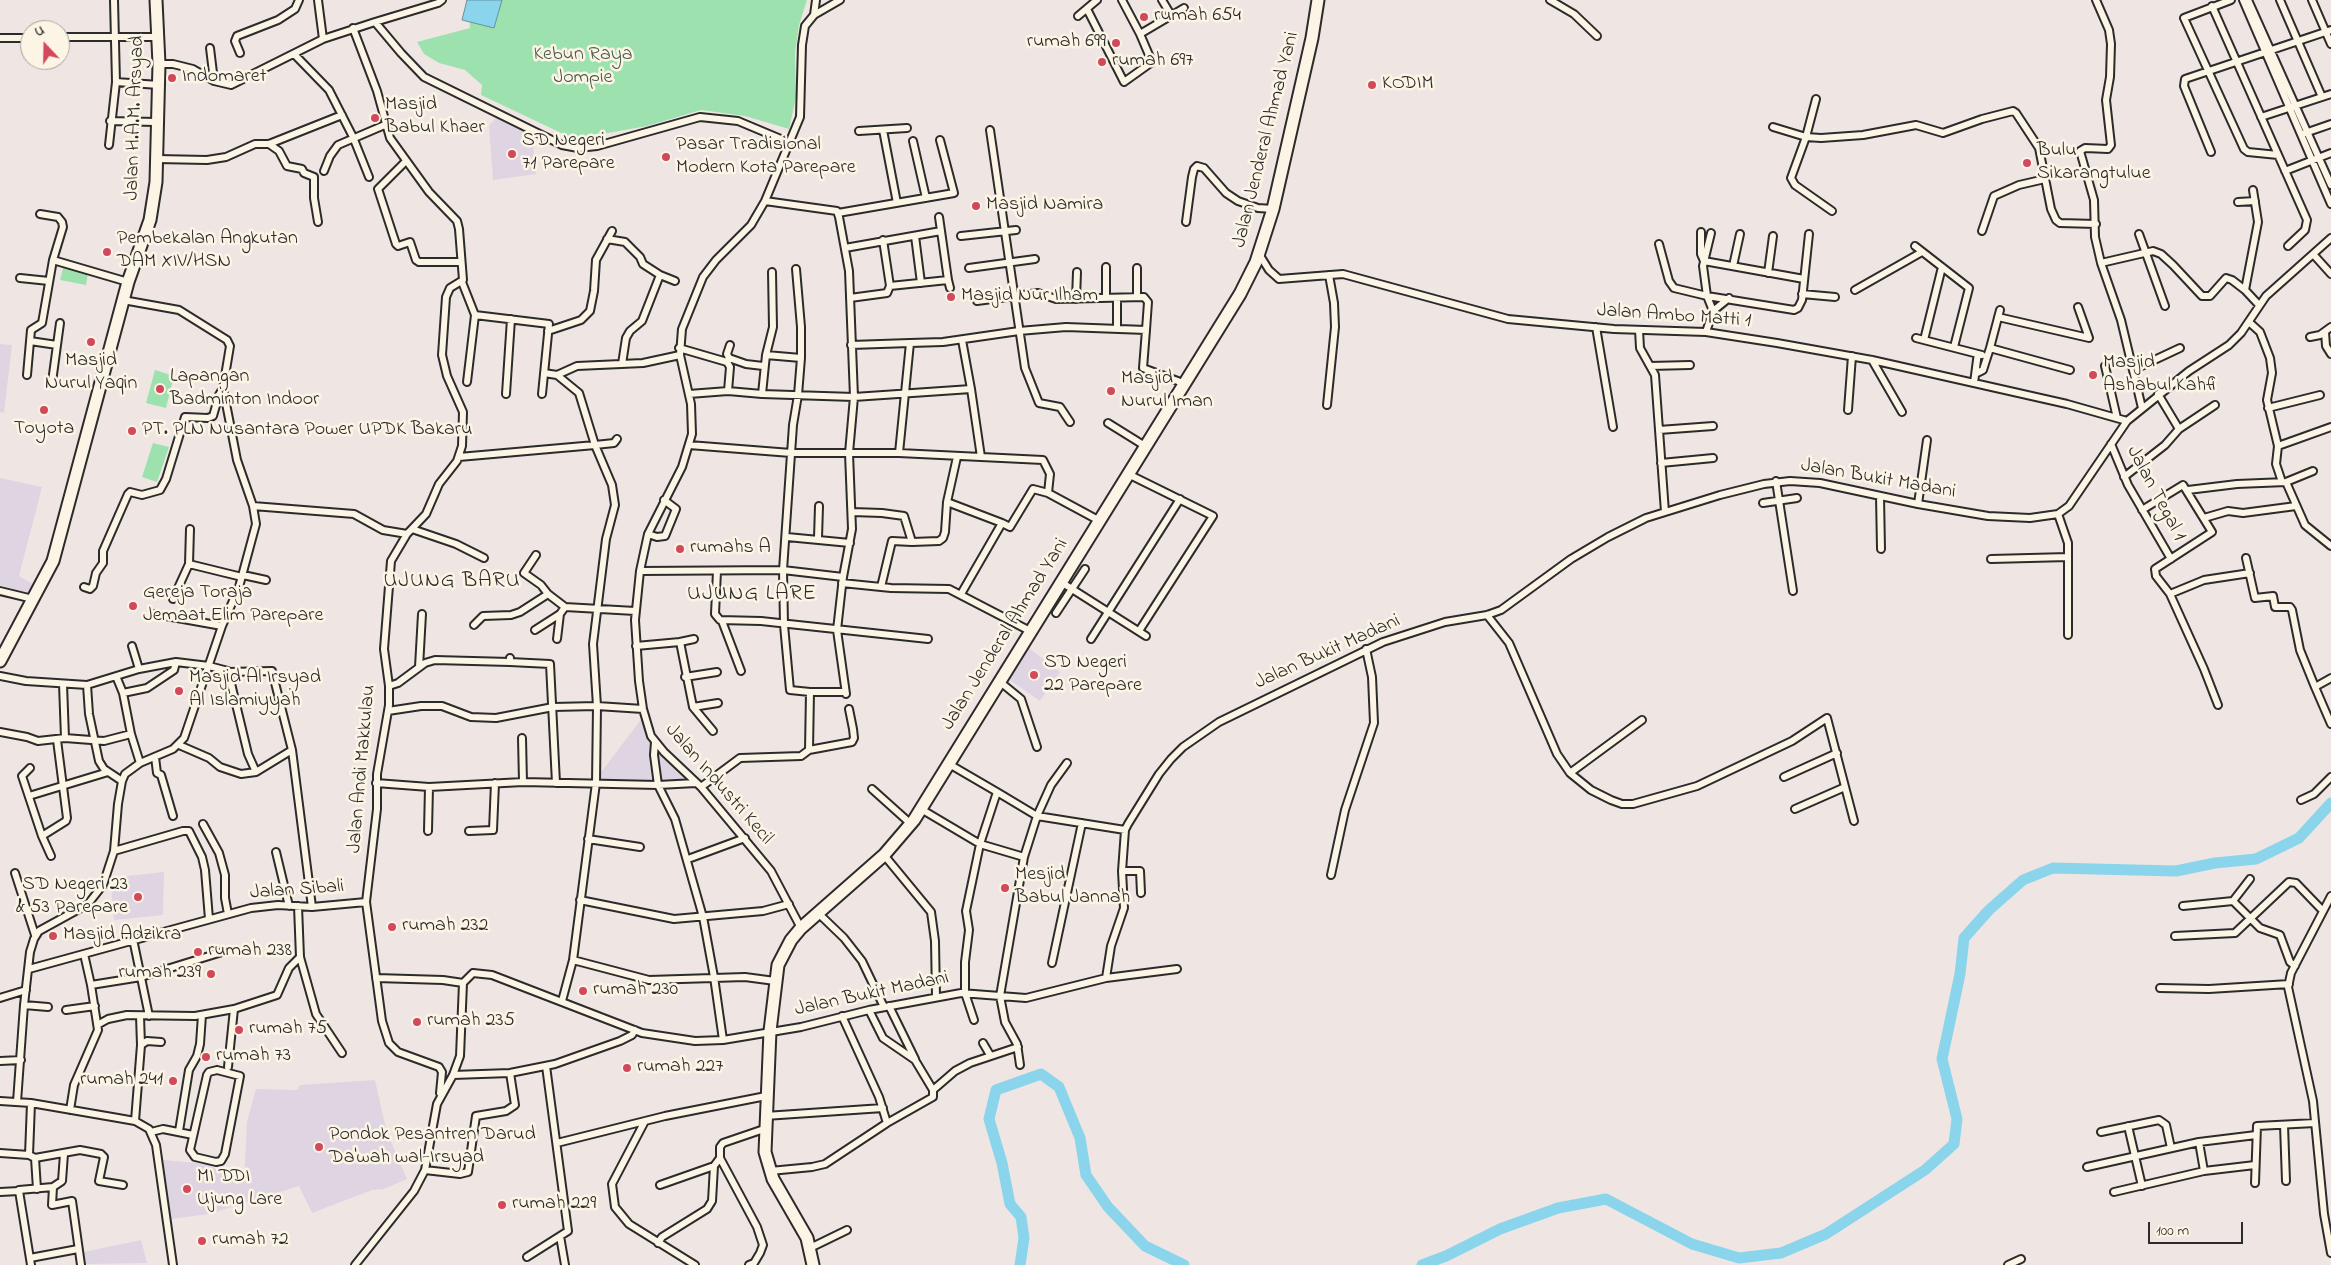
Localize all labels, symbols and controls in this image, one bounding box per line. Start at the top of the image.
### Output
place label: rumah 654 [1154,5,1241,29]
marker: rumah 654 [1138,11,1150,23]
north arrow [20,20,70,70]
text: U [32,20,48,43]
street label: Jalan Jenderal Ahmad Yani [1229,30,1305,250]
place label: rumah 699 [1027,31,1106,55]
street label: Jalan H.A.M. Arsyad [121,35,151,201]
marker: rumah 699 [1110,37,1122,49]
park label: Kebun Raya Jompie [533,44,633,91]
place label: rumah 697 [1112,50,1193,74]
marker: rumah 697 [1096,56,1108,68]
place label: Indomaret [182,66,266,90]
marker: Indomaret [166,72,178,84]
place label: KODIM [1382,73,1434,97]
marker: KODIM [1366,79,1378,91]
place label: Masjid Babul Khaer [385,94,485,141]
marker: Masjid Babul Khaer [369,112,381,124]
place label: SD Negeri 71 Parepare [522,130,615,177]
place label: Pasar Tradisional Modern Kota Parepare [676,134,856,181]
place label: Bulu Sikarangtulue [2037,140,2151,187]
marker: SD Negeri 71 Parepare [506,148,518,160]
marker: Pasar Tradisional Modern Kota Parepare [660,151,672,163]
marker: Bulu Sikarangtulue [2021,157,2033,169]
place label: Masjid Namira [986,194,1103,218]
marker: Masjid Namira [970,200,982,212]
place label: Pembekalan Angkutan DAM XIV/HSN [117,228,298,275]
marker: Pembekalan Angkutan DAM XIV/HSN [101,246,113,258]
place label: Masjid Nur Ilham [961,285,1098,309]
marker: Masjid Nur Ilham [945,291,957,303]
street label: Jalan Ambo Matti 1 [1596,300,1752,334]
marker: Masjid Nurul Yaqin [85,336,97,348]
place label: Masjid Nurul Yaqin [45,350,137,397]
place label: Masjid Ashabul Kahfi [2103,352,2219,399]
place label: Lapangan Badminton Indoor [170,366,319,413]
place label: Masjid Nurul Iman [1121,368,1213,415]
marker: Masjid Ashabul Kahfi [2087,369,2099,381]
marker: Lapangan Badminton Indoor [154,383,166,395]
marker: Masjid Nurul Iman [1105,385,1117,397]
marker: Toyota [38,404,50,416]
place label: Toyota [14,418,74,442]
place label: PT. PLN Nusantara Power UPDK Bakaru [142,419,472,443]
marker: PT. PLN Nusantara Power UPDK Bakaru [126,425,138,437]
street label: Jalan Tegal 1 [2120,442,2190,546]
street label: Jalan Bukit Madani [1799,455,1957,505]
street label: Jalan Jenderal Ahmad Yani [937,535,1075,735]
place label: rumahs A [690,537,771,561]
marker: rumahs A [674,543,686,555]
district label: UJUNG BARU [382,569,522,595]
place label: Gereja Toraja Jemaat Elim Parepare [143,582,323,629]
district label: UJUNG LARE [686,582,818,608]
marker: Gereja Toraja Jemaat Elim Parepare [127,600,139,612]
street label: Jalan Bukit Madani [1251,610,1405,696]
place label: SD Negeri 22 Parepare [1044,652,1142,699]
place label: Masjid Al Irsyad Al Islamiyyah [189,667,321,714]
marker: SD Negeri 22 Parepare [1028,669,1040,681]
street label: Jalan Andi Makkulau [344,684,382,854]
marker: Masjid Al Irsyad Al Islamiyyah [173,685,185,697]
street label: Jalan Industri Kecil [659,719,777,851]
place label: Mesjid Babul Jannah [1015,864,1130,911]
place label: SD Negeri 23 & 53 Parepare [16,874,128,921]
street label: Jalan Sibali [249,876,345,906]
marker: Mesjid Babul Jannah [999,882,1011,894]
marker: SD Negeri 23 & 53 Parepare [132,891,144,903]
place label: rumah 232 [402,915,489,939]
marker: rumah 232 [386,921,398,933]
place label: Masjid Adzikra [63,924,181,948]
marker: Masjid Adzikra [47,930,59,942]
place label: rumah 238 [208,940,292,964]
marker: rumah 238 [192,946,204,958]
place label: rumah 239 [118,962,201,986]
street label: Jalan Bukit Madani [793,967,951,1023]
marker: rumah 239 [205,968,217,980]
place label: rumah 230 [593,979,678,1003]
marker: rumah 230 [577,985,589,997]
place label: rumah 235 [427,1010,515,1034]
marker: rumah 235 [411,1016,423,1028]
place label: rumah 75 [249,1018,327,1042]
marker: rumah 75 [233,1024,245,1036]
place label: rumah 73 [216,1045,291,1069]
marker: rumah 73 [200,1051,212,1063]
place label: rumah 227 [637,1056,724,1080]
marker: rumah 227 [621,1062,633,1074]
place label: rumah 241 [80,1069,163,1093]
marker: rumah 241 [167,1075,179,1087]
place label: Pondok Pesantren Darud Da'wah wal-Irsyad [329,1124,536,1171]
marker: Pondok Pesantren Darud Da'wah wal-Irsyad [313,1141,325,1153]
place label: MI DDI Ujung Lare [197,1166,282,1213]
marker: MI DDI Ujung Lare [181,1183,193,1195]
place label: rumah 229 [512,1193,596,1217]
marker: rumah 229 [496,1199,508,1211]
scale bar [2151,1212,2246,1244]
text: 100 m [2156,1220,2189,1242]
place label: rumah 72 [212,1229,289,1253]
marker: rumah 72 [196,1235,208,1247]

